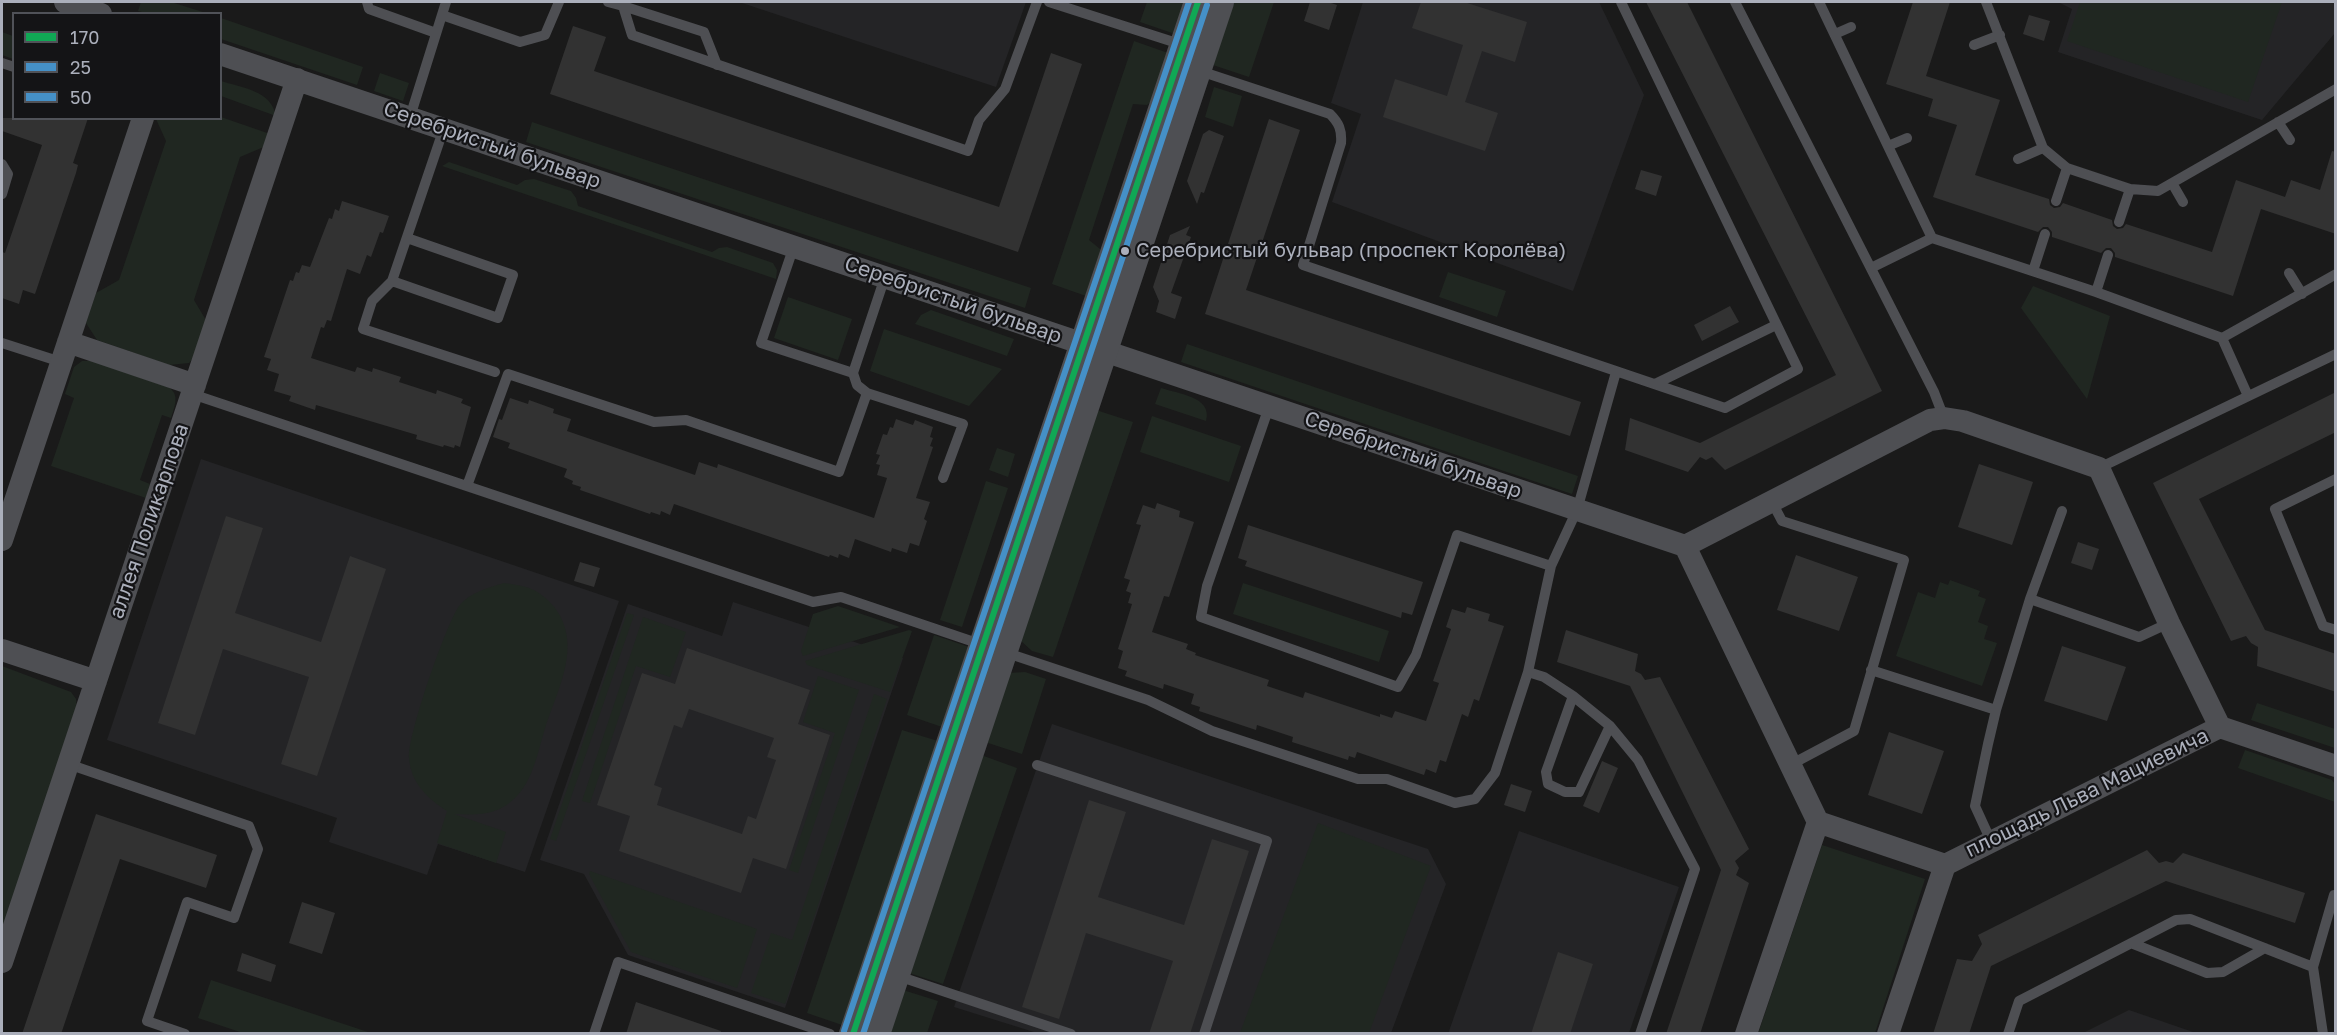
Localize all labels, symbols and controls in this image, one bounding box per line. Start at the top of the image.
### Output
legend [12,12,222,120]
text: 170 [70,26,99,48]
text: 25 [70,56,91,78]
text: 50 [70,86,92,108]
street label: Серебристый бульвар [380,96,604,194]
place label: Серебристый бульвар (проспект Королёва) [1136,239,1566,263]
marker: Серебристый бульвар (проспект Королёва) [1119,245,1131,257]
street label: Серебристый бульвар [841,251,1065,349]
street label: Серебристый бульвар [1301,406,1525,504]
street label: аллея Поликарпова [104,420,194,622]
street label: площадь Льва Мациевича [1961,723,2213,863]

